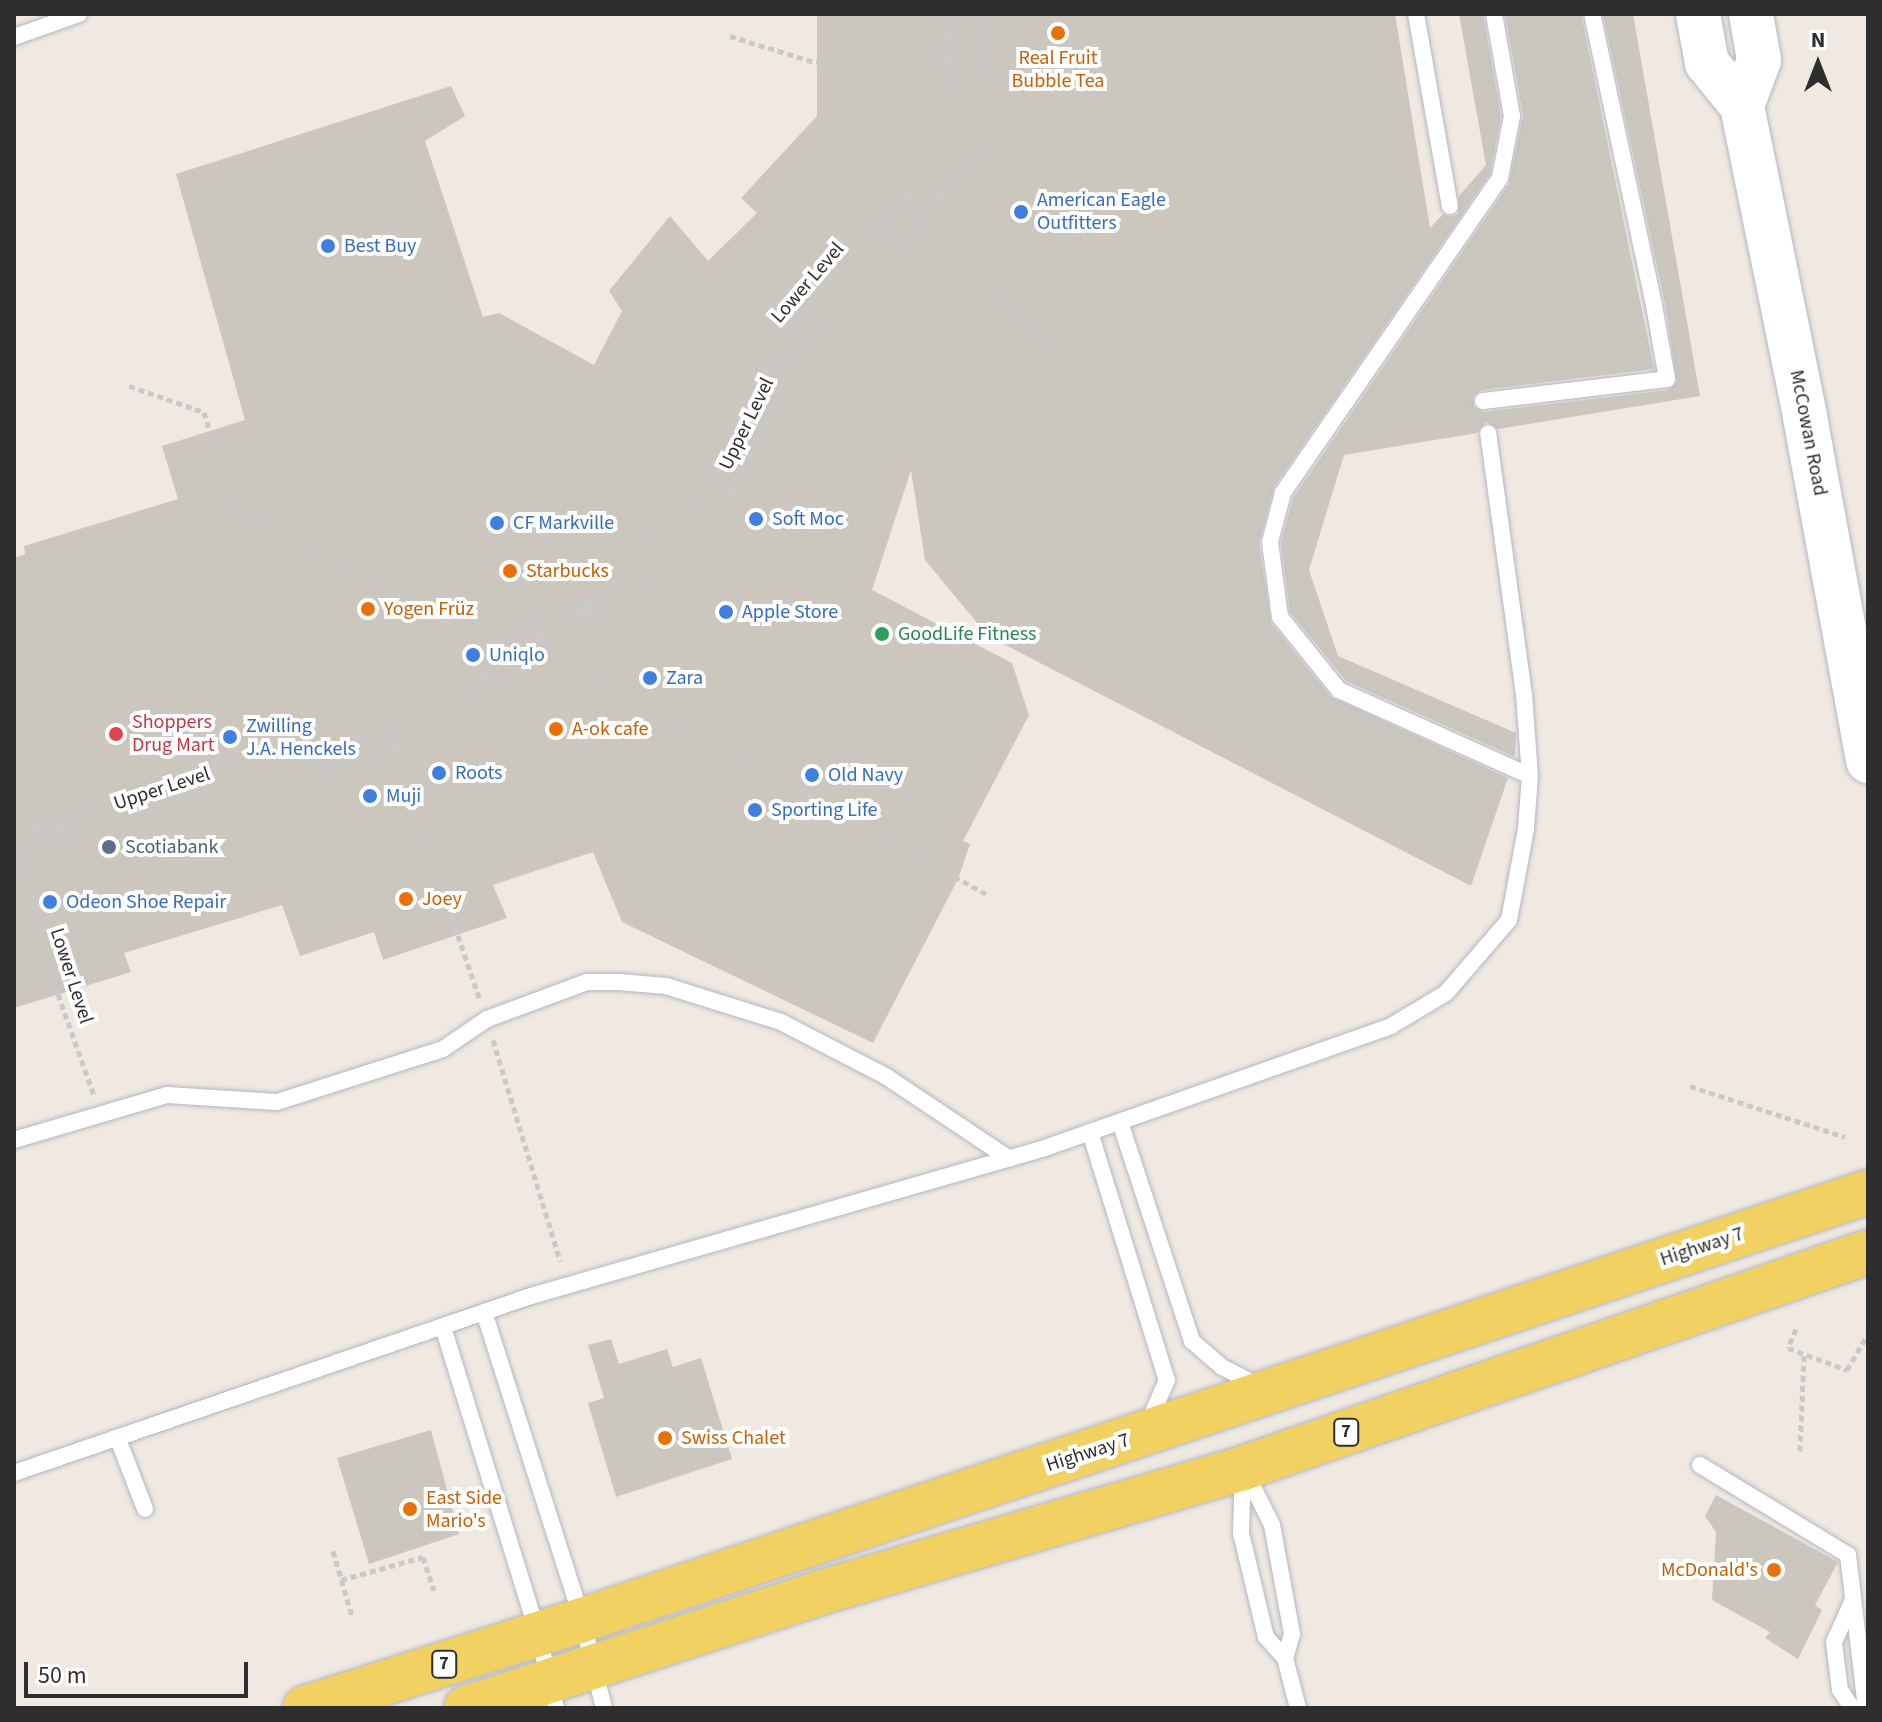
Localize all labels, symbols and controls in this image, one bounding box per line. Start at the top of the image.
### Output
marker: Real Fruit Bubble Tea [1049,24,1067,42]
north arrow [1778,24,1858,104]
text: N [1811,24,1825,56]
place label: Real Fruit Bubble Tea [1012,46,1104,93]
place label: American Eagle Outfitters [1037,188,1166,235]
marker: American Eagle Outfitters [1012,203,1030,221]
place label: Best Buy [344,234,416,258]
marker: Best Buy [319,237,337,255]
street label: Lower Level [766,238,850,328]
street label: McCowan Road [1784,368,1832,498]
street label: Upper Level [714,374,780,474]
place label: Soft Moc [772,507,844,531]
marker: Soft Moc [747,510,765,528]
place label: CF Markville [513,511,614,535]
marker: CF Markville [488,514,506,532]
place label: Starbucks [526,559,609,583]
marker: Starbucks [501,562,519,580]
place label: Yogen Früz [384,597,474,621]
marker: Yogen Früz [359,600,377,618]
place label: Apple Store [742,600,838,624]
marker: Apple Store [717,603,735,621]
place label: GoodLife Fitness [898,622,1036,646]
marker: GoodLife Fitness [873,625,891,643]
place label: Uniqlo [489,643,545,667]
marker: Uniqlo [464,646,482,664]
place label: Zara [666,666,703,690]
marker: Zara [641,669,659,687]
place label: Shoppers Drug Mart [132,710,215,757]
place label: Zwilling J.A. Henckels [246,714,356,761]
place label: A-ok cafe [572,717,648,741]
marker: A-ok cafe [547,720,565,738]
marker: Shoppers Drug Mart [107,725,125,743]
marker: Zwilling J.A. Henckels [221,728,239,746]
place label: Roots [455,761,502,785]
street label: Upper Level [111,762,213,816]
place label: Old Navy [828,763,903,787]
marker: Roots [430,764,448,782]
marker: Old Navy [803,766,821,784]
place label: Muji [386,784,421,808]
marker: Muji [361,787,379,805]
place label: Sporting Life [771,798,877,822]
marker: Sporting Life [746,801,764,819]
place label: Scotiabank [125,835,218,859]
marker: Scotiabank [100,838,118,856]
place label: Joey [422,887,462,911]
place label: Odeon Shoe Repair [66,890,226,914]
marker: Joey [397,890,415,908]
marker: Odeon Shoe Repair [41,893,59,911]
street label: Lower Level [44,925,98,1027]
street label: Highway 7 [1657,1222,1747,1272]
road number: 7 [1332,1418,1360,1446]
place label: Swiss Chalet [681,1426,786,1450]
street label: Highway 7 [1043,1428,1133,1478]
marker: Swiss Chalet [656,1429,674,1447]
place label: East Side Mario's [426,1486,502,1533]
marker: East Side Mario's [401,1500,419,1518]
place label: McDonald's [1661,1558,1758,1582]
marker: McDonald's [1765,1561,1783,1579]
scale bar [28,1646,252,1696]
road number: 7 [430,1650,458,1678]
text: 50 m [38,1658,87,1693]

